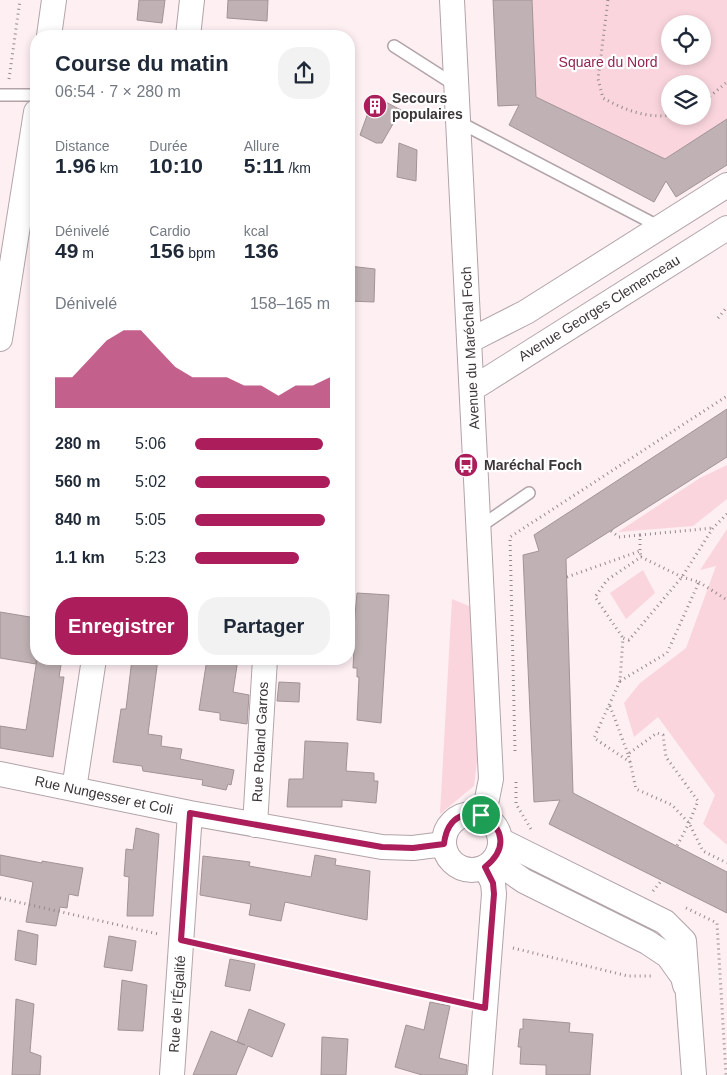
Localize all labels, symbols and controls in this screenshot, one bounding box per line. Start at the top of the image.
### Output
map controls [661,15,711,125]
button: locate [661,15,711,65]
button: share [278,47,330,99]
text: Course du matin [55,51,229,76]
park label: Square du Nord [559,54,657,70]
button: layers [661,75,711,125]
text: 06:54 · 7 × 280 m [55,83,181,100]
place label: Secours populaires [392,90,463,122]
building icon: Secours populaires [362,93,388,119]
text: Distance [55,138,109,154]
text: Durée [149,138,187,154]
text: Allure [244,138,279,154]
text: 1.96 [55,154,96,177]
text: 10:10 [149,154,203,177]
text: 5:11 [244,154,285,177]
text: km [96,160,118,176]
text: /km [285,160,311,176]
text: Dénivelé [55,223,109,239]
text: Cardio [149,223,191,239]
text: kcal [244,223,269,239]
text: 49 [55,239,78,262]
text: 156 [149,239,184,262]
text: 136 [244,239,279,262]
text: m [78,245,94,261]
text: bpm [184,245,216,261]
street label: Avenue Georges Clemenceau [515,252,683,364]
street label: Avenue du Maréchal Foch [458,266,482,430]
text: Dénivelé [55,295,117,312]
text: 158–165 m [250,295,330,312]
text: 280 m [55,435,100,452]
text: 5:06 [135,435,166,452]
bus stop icon: Maréchal Foch [453,452,479,478]
place label: Maréchal Foch [484,457,582,473]
text: 560 m [55,473,100,490]
text: 5:02 [135,473,166,490]
text: 840 m [55,511,100,528]
text: 5:05 [135,511,166,528]
text: 1.1 km [55,549,105,566]
text: 5:23 [135,549,166,566]
button: Enregistrer [55,597,188,655]
button: Partager [198,597,330,655]
street label: Rue Roland Garros [249,681,271,803]
street label: Rue Nungesser et Coli [33,773,175,817]
pin [460,794,502,836]
icon: arrive [467,801,495,829]
street label: Rue de l'Égalité [166,955,188,1053]

